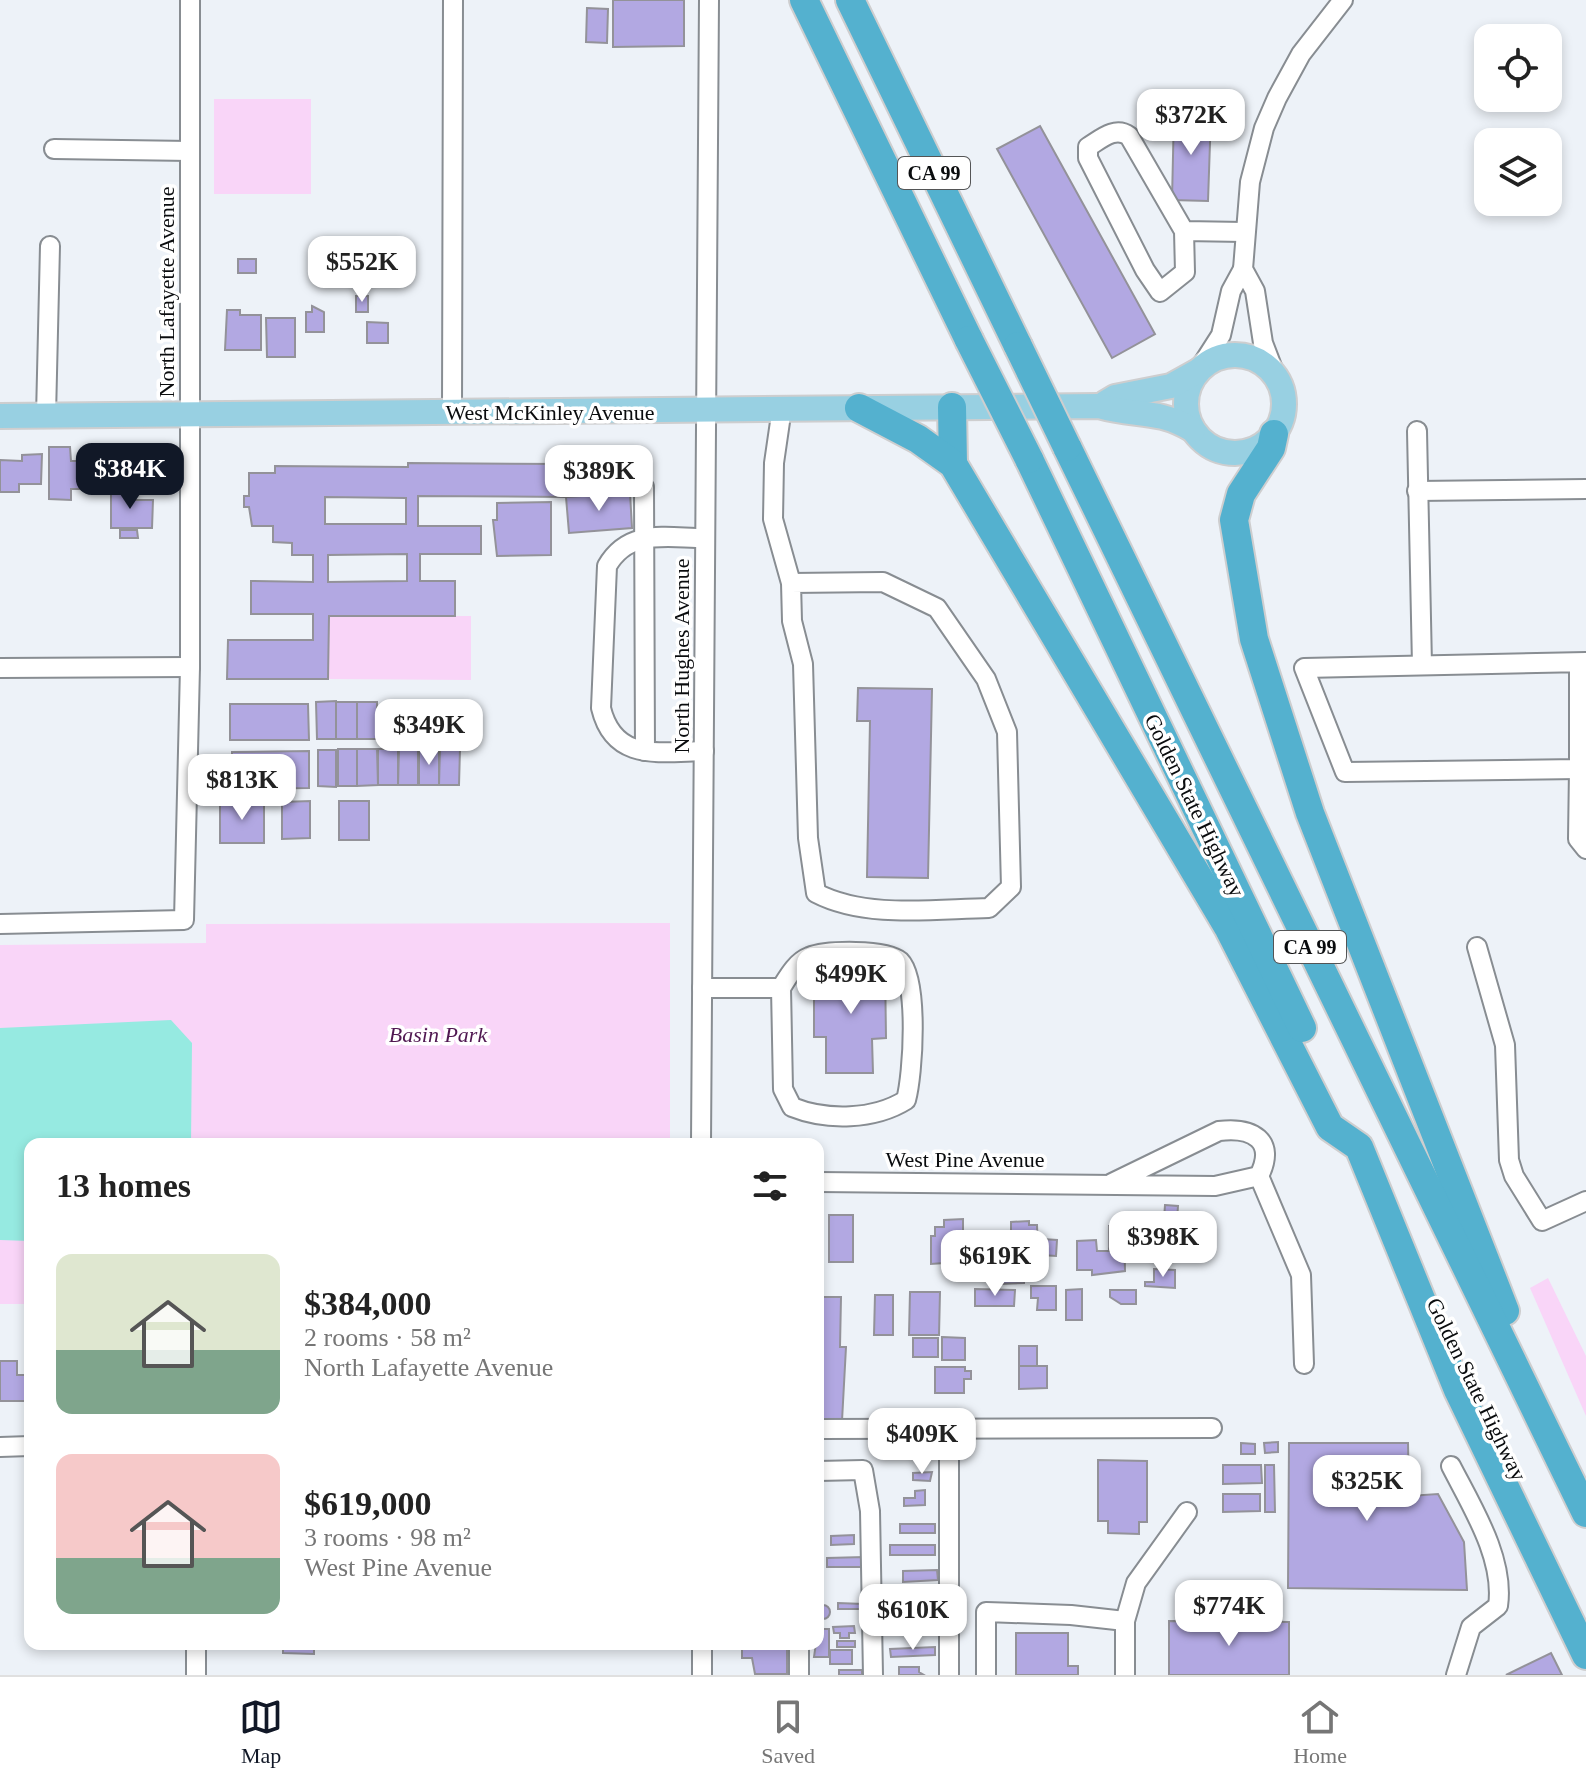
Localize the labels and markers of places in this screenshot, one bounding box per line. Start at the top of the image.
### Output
pin: $372K [1135,89,1247,157]
pin: $552K [306,236,418,304]
pin: $384K [74,443,186,511]
pin: $389K [543,445,655,513]
pin: $349K [373,699,485,767]
pin: $813K [186,754,298,822]
pin: $499K [795,948,907,1016]
pin: $398K [1107,1211,1219,1279]
pin: $619K [939,1230,1051,1298]
pin: $409K [866,1408,978,1476]
pin: $325K [1311,1455,1423,1523]
pin: $774K [1173,1580,1285,1648]
pin: $610K [857,1584,969,1652]

